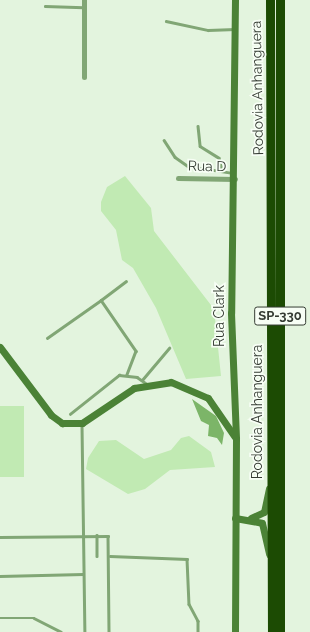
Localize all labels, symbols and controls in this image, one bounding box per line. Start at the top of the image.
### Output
street label: Rodovia Anhanguera [247,20,267,156]
street label: Rua D [188,157,226,175]
street label: Rua Clark [211,285,227,347]
road number: SP-330 [254,305,306,327]
street label: Rodovia Anhanguera [249,344,265,480]

